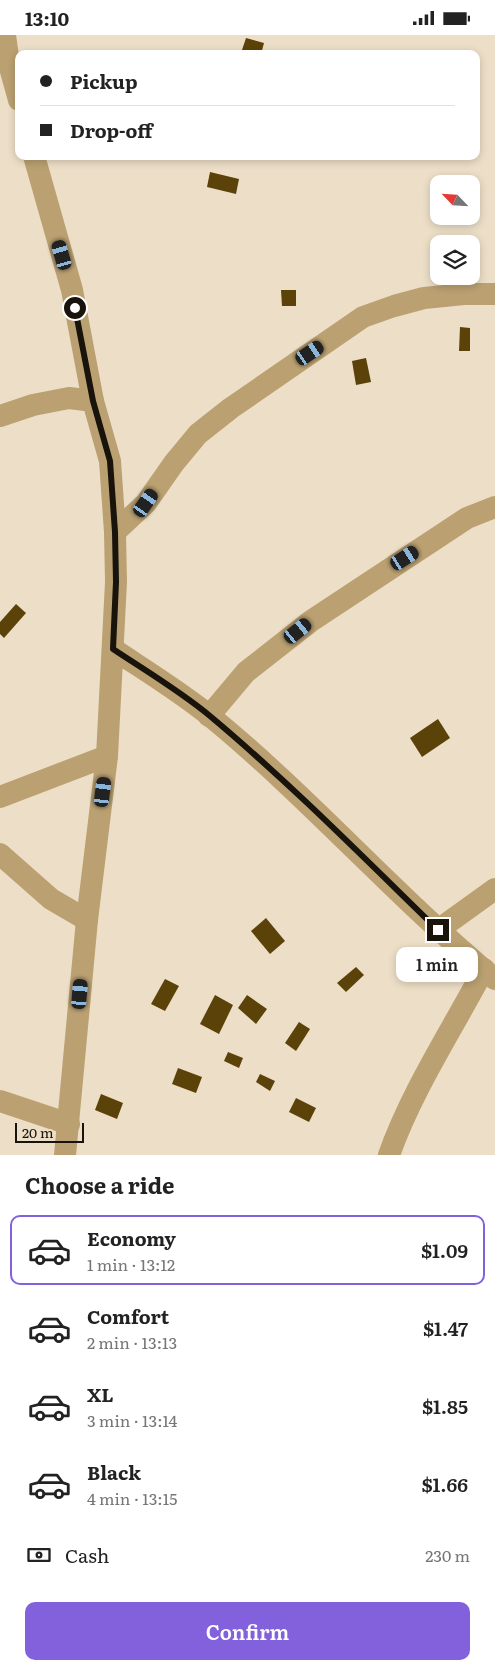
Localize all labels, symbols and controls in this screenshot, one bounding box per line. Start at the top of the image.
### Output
text: 13:10 [25,4,69,32]
text: Pickup [70,67,138,95]
text: Drop-off [70,116,153,144]
north arrow [430,175,480,225]
map controls [430,175,480,285]
button: layers [430,235,480,285]
car [50,239,73,271]
route start [64,297,86,319]
car [293,338,326,368]
car [131,486,160,520]
car [388,544,421,572]
car [281,616,314,646]
car [93,776,112,808]
route end [427,919,449,941]
callout: 1 min [397,947,479,983]
text: 1 min [416,952,458,976]
car [71,978,88,1010]
scale bar [15,1120,84,1143]
text: 20 m [22,1122,54,1142]
text: Choose a ride [25,1168,174,1201]
text: Economy [87,1224,176,1252]
icon: car [27,1228,72,1273]
text: $1.09 [421,1236,468,1264]
text: 1 min · 13:12 [87,1252,175,1276]
text: Comfort [87,1302,169,1330]
icon: car [27,1306,72,1351]
text: $1.47 [423,1314,468,1342]
text: 2 min · 13:13 [87,1330,177,1354]
text: XL [87,1380,114,1408]
icon: car [27,1384,72,1429]
text: $1.85 [422,1392,468,1420]
text: 3 min · 13:14 [87,1408,177,1432]
text: Black [87,1458,141,1486]
icon: car [27,1462,72,1507]
text: $1.66 [421,1470,468,1498]
text: 4 min · 13:15 [87,1486,177,1510]
icon: cash [25,1541,53,1569]
text: Cash [65,1541,109,1569]
text: 230 m [425,1543,470,1567]
button: Confirm [25,1602,470,1660]

